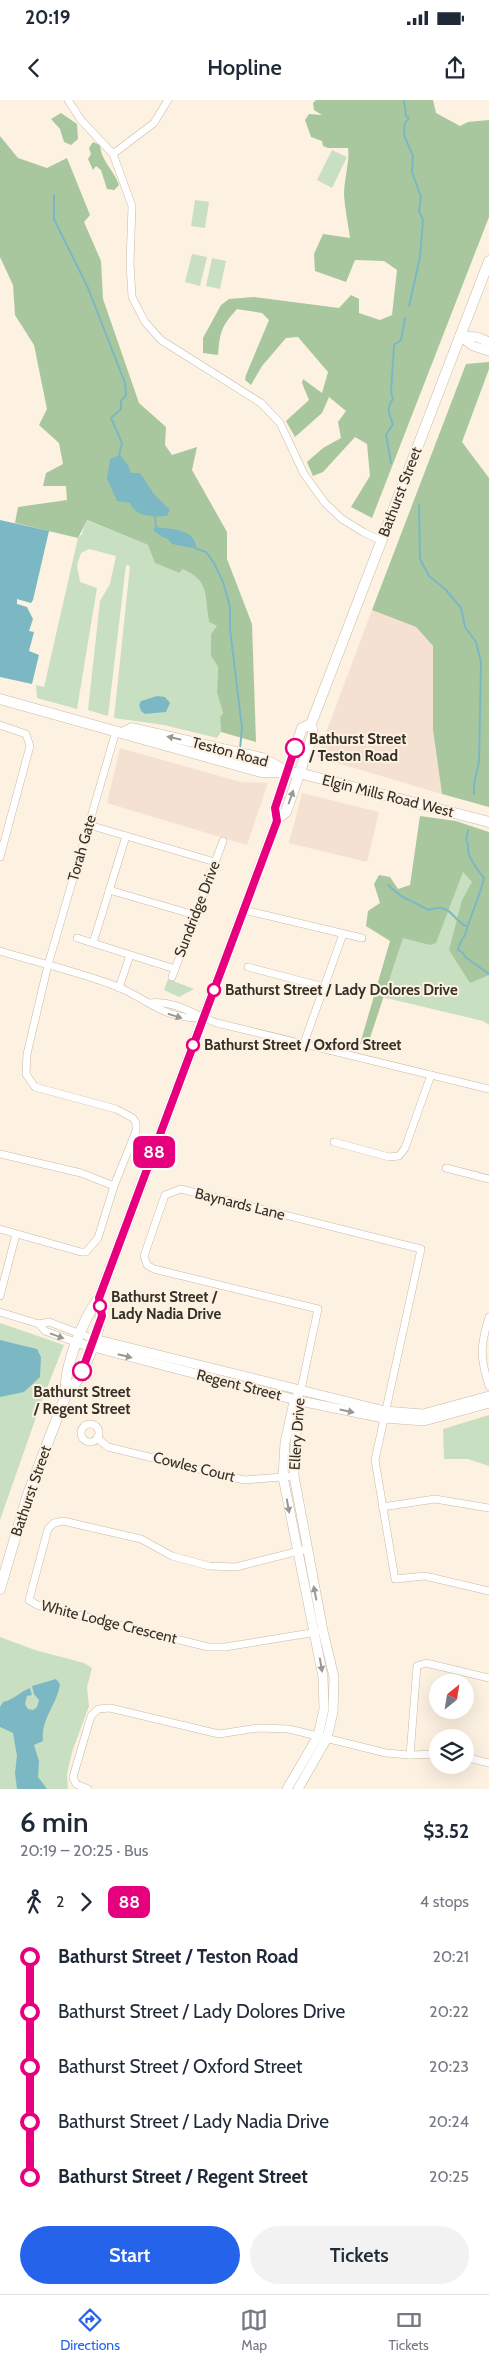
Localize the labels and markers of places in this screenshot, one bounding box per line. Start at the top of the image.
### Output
place label: Bathurst Street / Teston Road [308,730,406,765]
marker: Bathurst Street / Teston Road [285,738,305,758]
place label: Bathurst Street / Lady Dolores Drive [225,981,458,999]
marker: Bathurst Street / Lady Dolores Drive [207,983,221,997]
place label: Bathurst Street / Oxford Street [204,1036,402,1054]
marker: Bathurst Street / Oxford Street [186,1038,200,1052]
place label: Bathurst Street / Lady Nadia Drive [111,1288,221,1323]
marker: Bathurst Street / Lady Nadia Drive [93,1299,107,1313]
marker: Bathurst Street / Regent Street [72,1361,92,1381]
place label: Bathurst Street / Regent Street [33,1383,131,1418]

